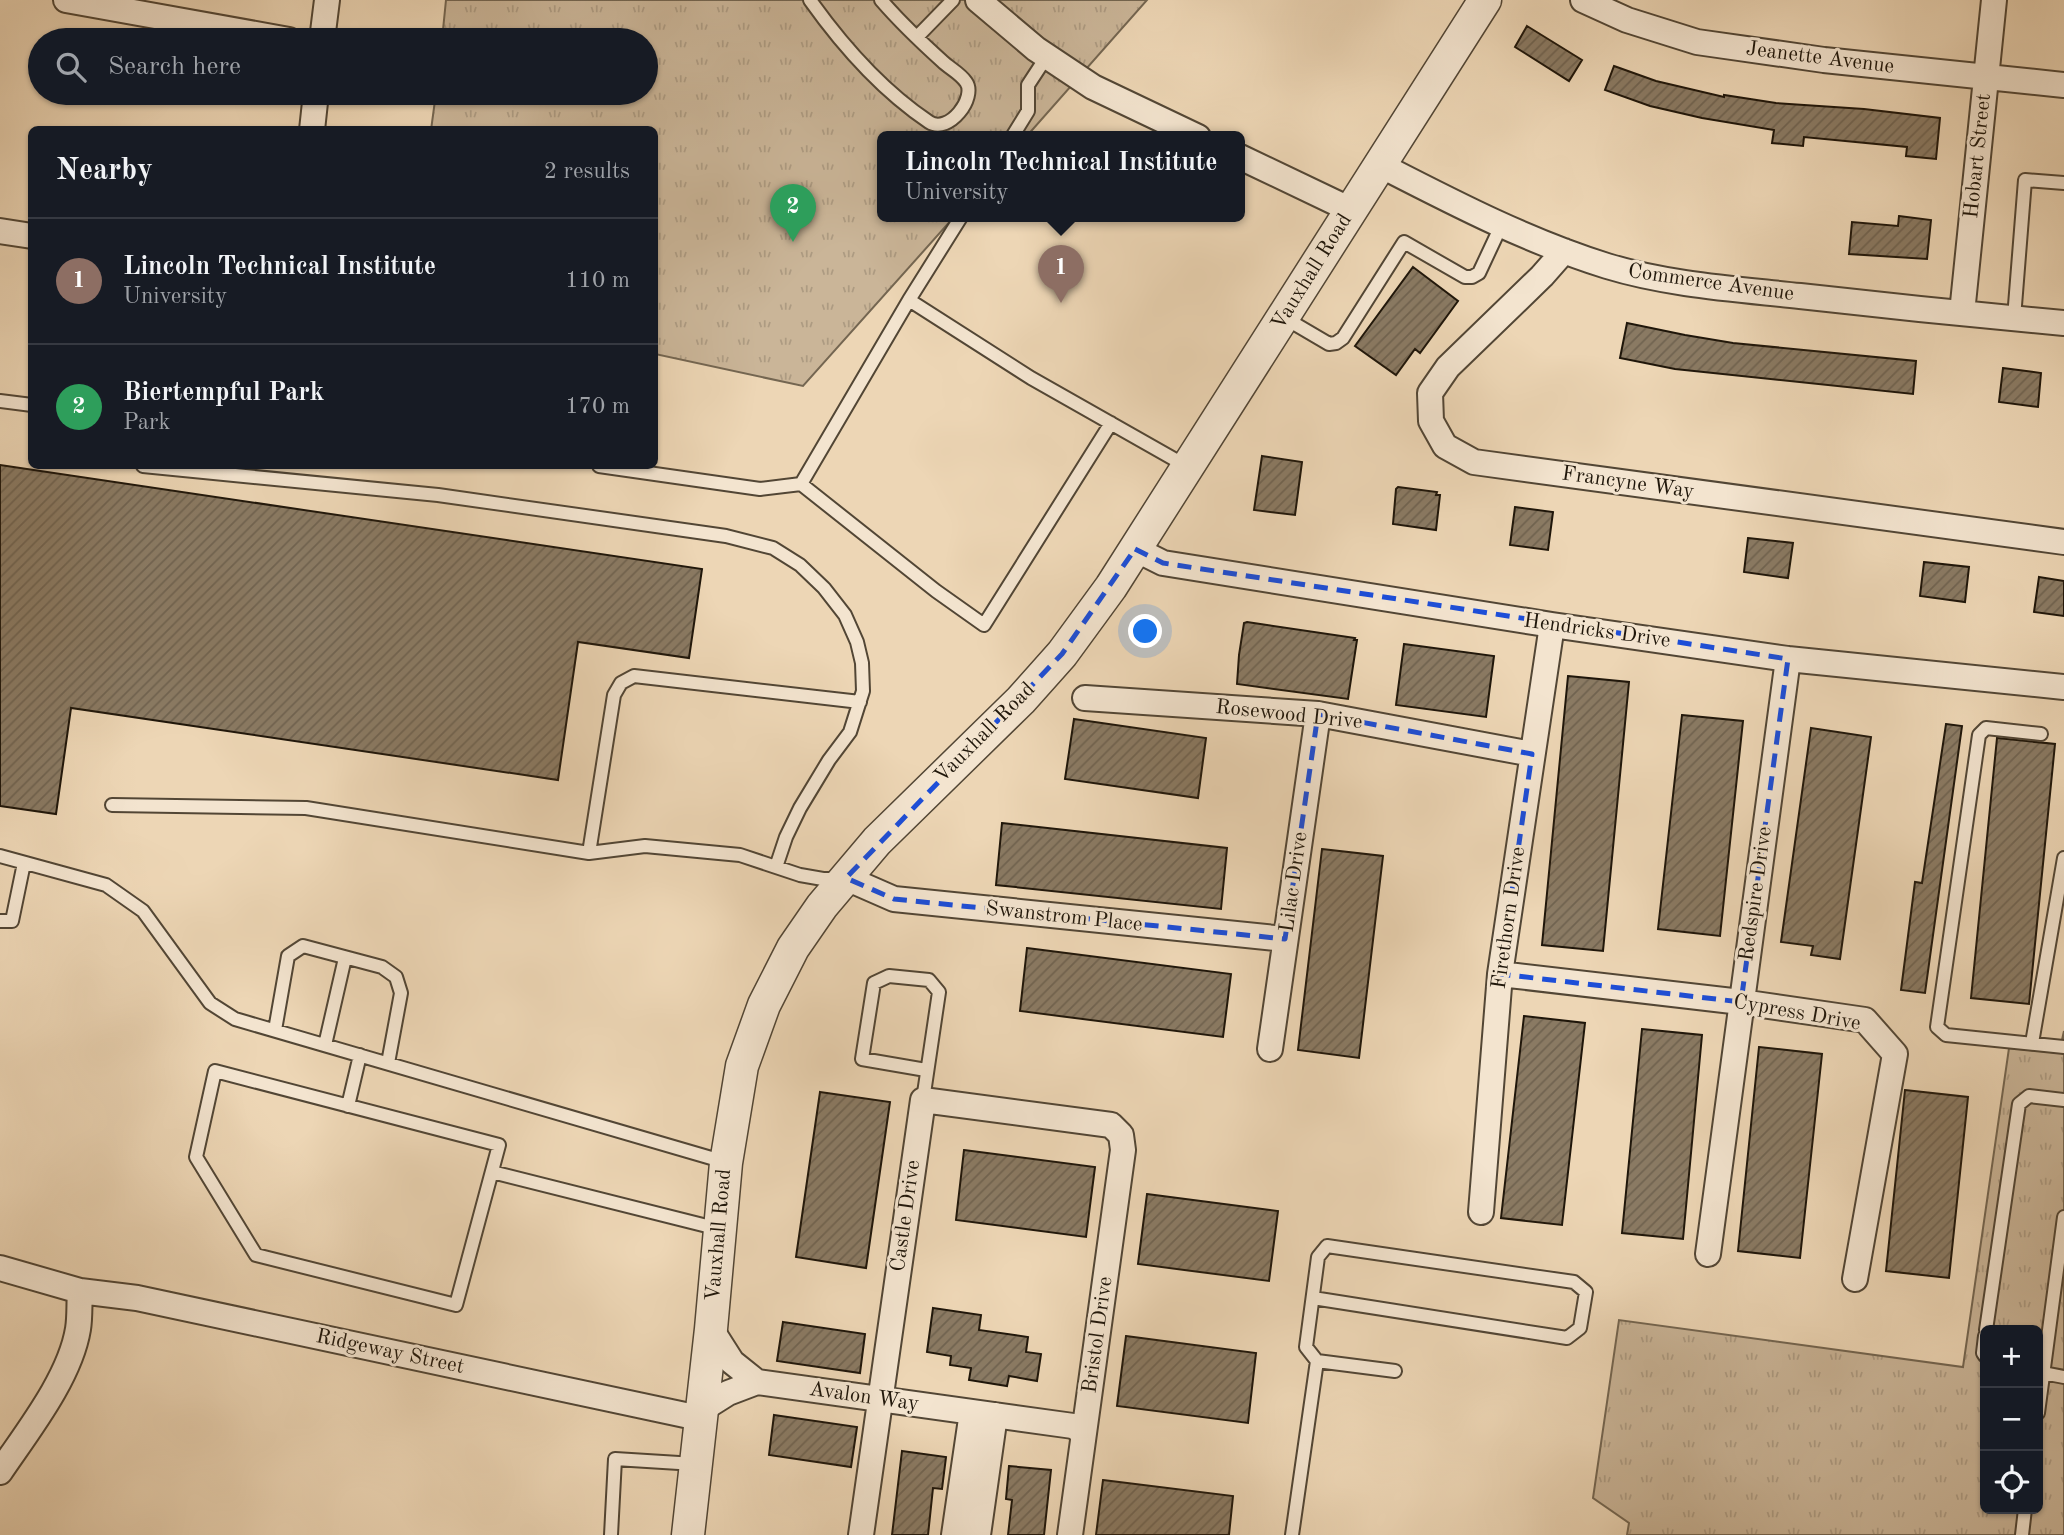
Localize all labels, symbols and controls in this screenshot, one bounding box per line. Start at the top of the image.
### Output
search box [28,28,658,105]
street label: Jeanette Avenue [1745,38,1895,78]
icon: search [52,48,90,86]
text: Search here [108,54,241,80]
street label: Hobart Street [1961,92,1995,220]
popup [877,131,1245,222]
text: Lincoln Technical Institute [904,150,1218,176]
text: Nearby [56,156,153,186]
text: 2 results [544,160,630,183]
text: University [904,181,1009,204]
pin: 2 [770,184,816,242]
street label: Vauxhall Road [1268,210,1356,334]
pin: 1 [1038,245,1084,303]
text: Lincoln Technical Institute [123,254,436,280]
street label: Commerce Avenue [1627,261,1795,305]
text: 1 [72,269,86,292]
text: 110 m [565,269,630,292]
text: University [123,285,227,308]
text: Biertempful Park [123,380,324,406]
text: 2 [72,395,86,418]
text: 170 m [565,395,630,418]
text: Park [123,411,170,434]
street label: Francyne Way [1560,463,1696,503]
street label: Hendricks Drive [1522,610,1672,652]
your location [1128,614,1162,648]
street label: Vauxhall Road [931,679,1039,787]
street label: Rosewood Drive [1214,697,1364,733]
street label: Redspire Drive [1736,825,1776,963]
street label: Lilac Drive [1277,830,1311,934]
street label: Firethorn Drive [1489,845,1529,991]
street label: Swanstrom Place [985,898,1143,936]
street label: Cypress Drive [1732,991,1862,1035]
street label: Castle Drive [888,1159,924,1273]
street label: Vauxhall Road [703,1168,735,1302]
street label: Bristol Drive [1079,1275,1117,1395]
map controls [1980,1325,2043,1514]
button: + [1980,1325,2043,1388]
street label: Ridgeway Street [314,1326,466,1378]
street label: Avalon Way [808,1379,920,1415]
button: − [1980,1388,2043,1451]
button: locate [1980,1451,2043,1514]

